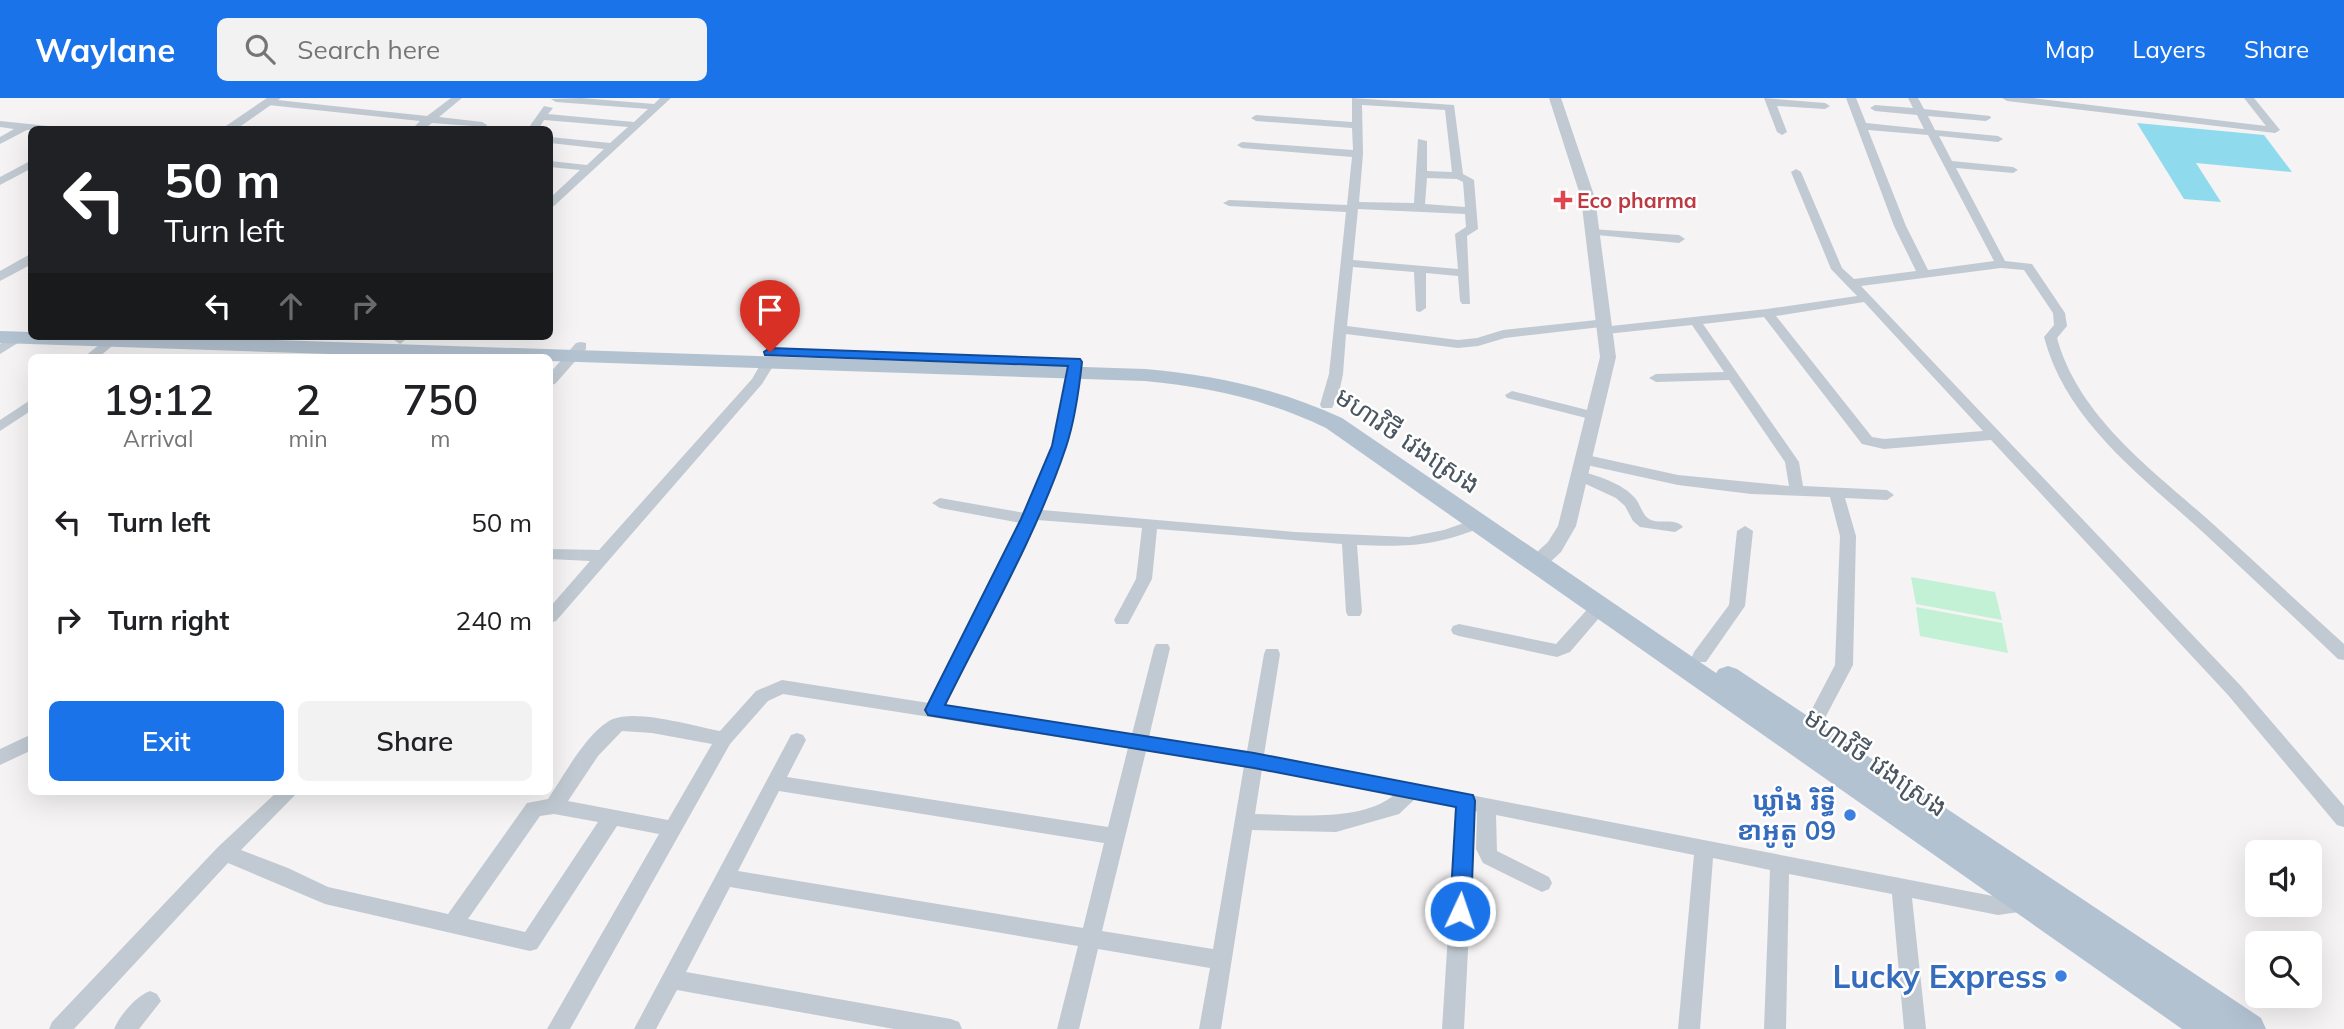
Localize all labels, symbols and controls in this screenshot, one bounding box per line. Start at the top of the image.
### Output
search box [217,18,707,81]
text: Waylane [35,29,175,70]
icon: search [241,30,279,68]
text: Search here [297,33,440,66]
text: Map [2045,34,2094,64]
text: Layers [2132,34,2206,64]
text: Share [2244,34,2309,64]
text: 50 m [164,149,280,210]
icon: left [49,154,140,245]
place label: Eco pharma [1577,187,1697,213]
marker: Eco pharma [1555,192,1571,208]
text: Turn left [164,210,284,250]
pin [740,280,800,352]
icon: left [199,287,237,325]
icon: ahead [272,287,310,325]
icon: right [345,287,383,325]
icon: arrive [751,291,789,329]
text: 19:12 [103,373,214,426]
text: 2 [295,373,321,426]
text: 750 [403,373,478,426]
street label: មហាវិថី វេងស្រេង [1329,379,1487,501]
text: Arrival [123,424,193,453]
text: min [288,424,328,453]
text: m [430,424,450,453]
icon: left [49,503,87,541]
text: Turn left [108,506,210,539]
text: 50 m [471,506,532,539]
icon: right [49,601,87,639]
text: Turn right [108,604,229,637]
text: 240 m [456,604,532,637]
street label: មហាវិថី វេងស្រេង [1798,700,1954,824]
button: Exit [49,701,284,781]
button: Share [298,701,532,781]
place label: ឃ្លាំង រិទ្ធី ខាអូតូ 09 [1737,784,1836,847]
marker: ឃ្លាំង រិទ្ធី ខាអូតូ 09 [1842,807,1858,823]
map controls [2245,840,2322,1008]
button: sound [2245,840,2322,917]
position arrow [1423,874,1497,948]
button: search [2245,931,2322,1008]
place label: Lucky Express [1833,956,2047,996]
marker: Lucky Express [2053,968,2069,984]

